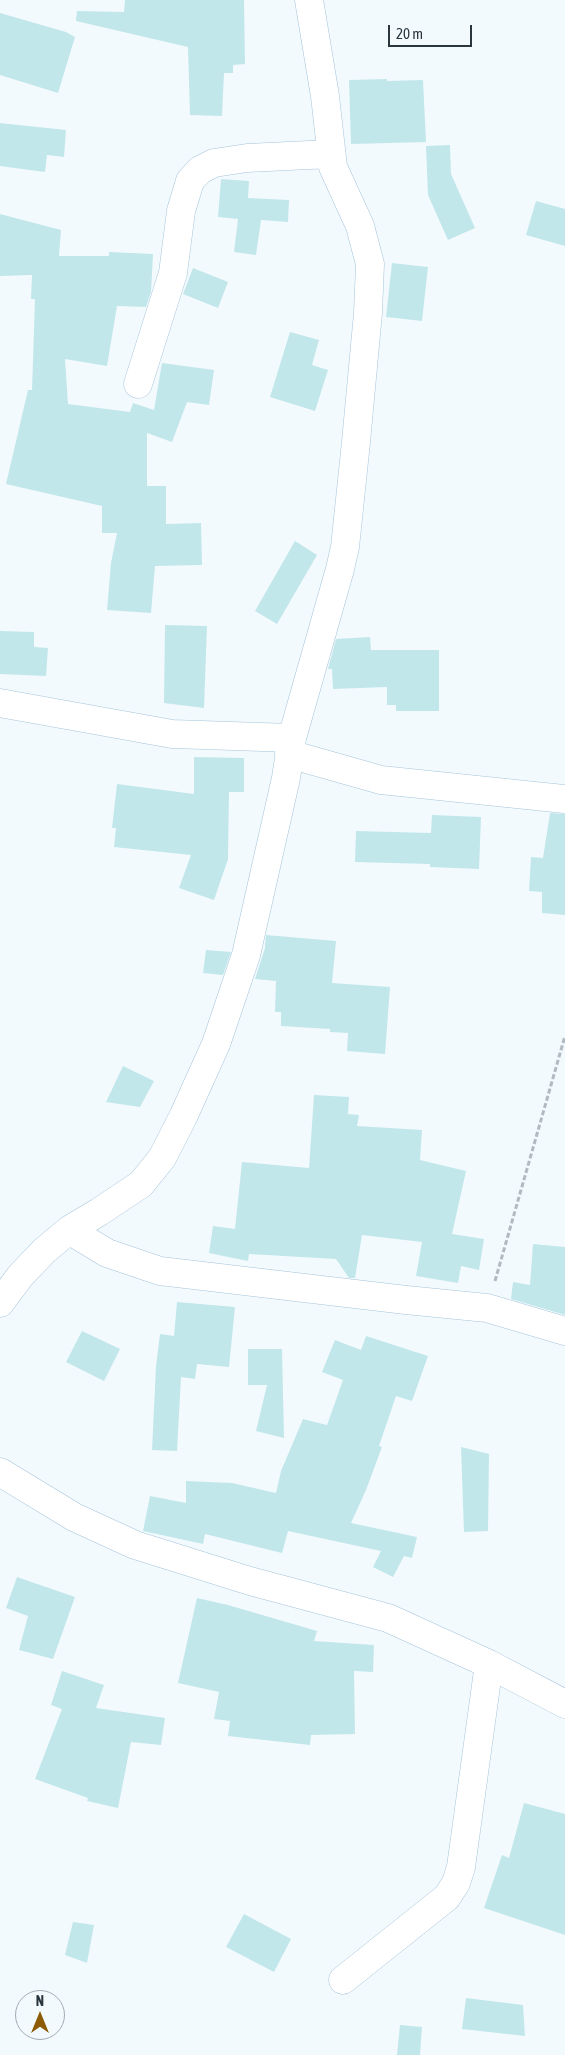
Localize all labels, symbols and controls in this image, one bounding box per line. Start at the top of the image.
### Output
scale bar [390,15,474,47]
text: 20 m [396,25,423,42]
north arrow [15,1990,65,2040]
text: N [36,1993,44,2009]

